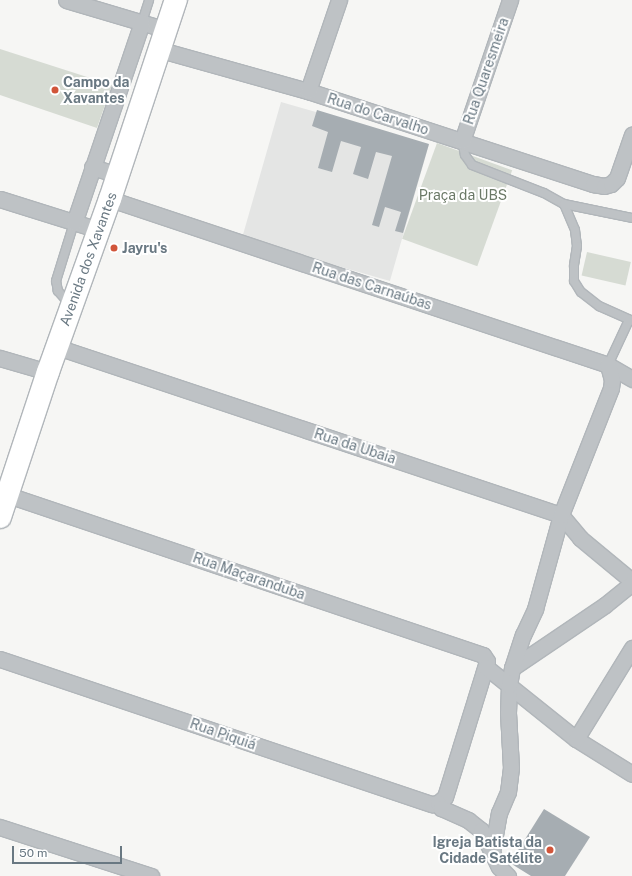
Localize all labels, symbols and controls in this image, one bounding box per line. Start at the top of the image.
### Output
street label: Rua Quaresmeira [460,15,512,127]
place label: Campo da Xavantes [63,74,129,106]
marker: Campo da Xavantes [50,85,60,95]
street label: Rua do Carvalho [325,90,431,138]
park label: Praça da UBS [419,187,507,203]
street label: Avenida dos Xavantes [56,190,120,328]
place label: Jayru's [122,240,167,256]
marker: Jayru's [109,243,119,253]
street label: Rua das Carnaúbas [310,259,434,313]
street label: Rua da Ubaia [312,425,398,467]
street label: Rua Maçaranduba [191,549,307,603]
street label: Rua Piquiá [188,715,258,753]
place label: Igreja Batista da Cidade Satélite [432,834,542,866]
scale bar [14,838,124,864]
marker: Igreja Batista da Cidade Satélite [545,845,555,855]
text: 50 m [19,846,47,860]

